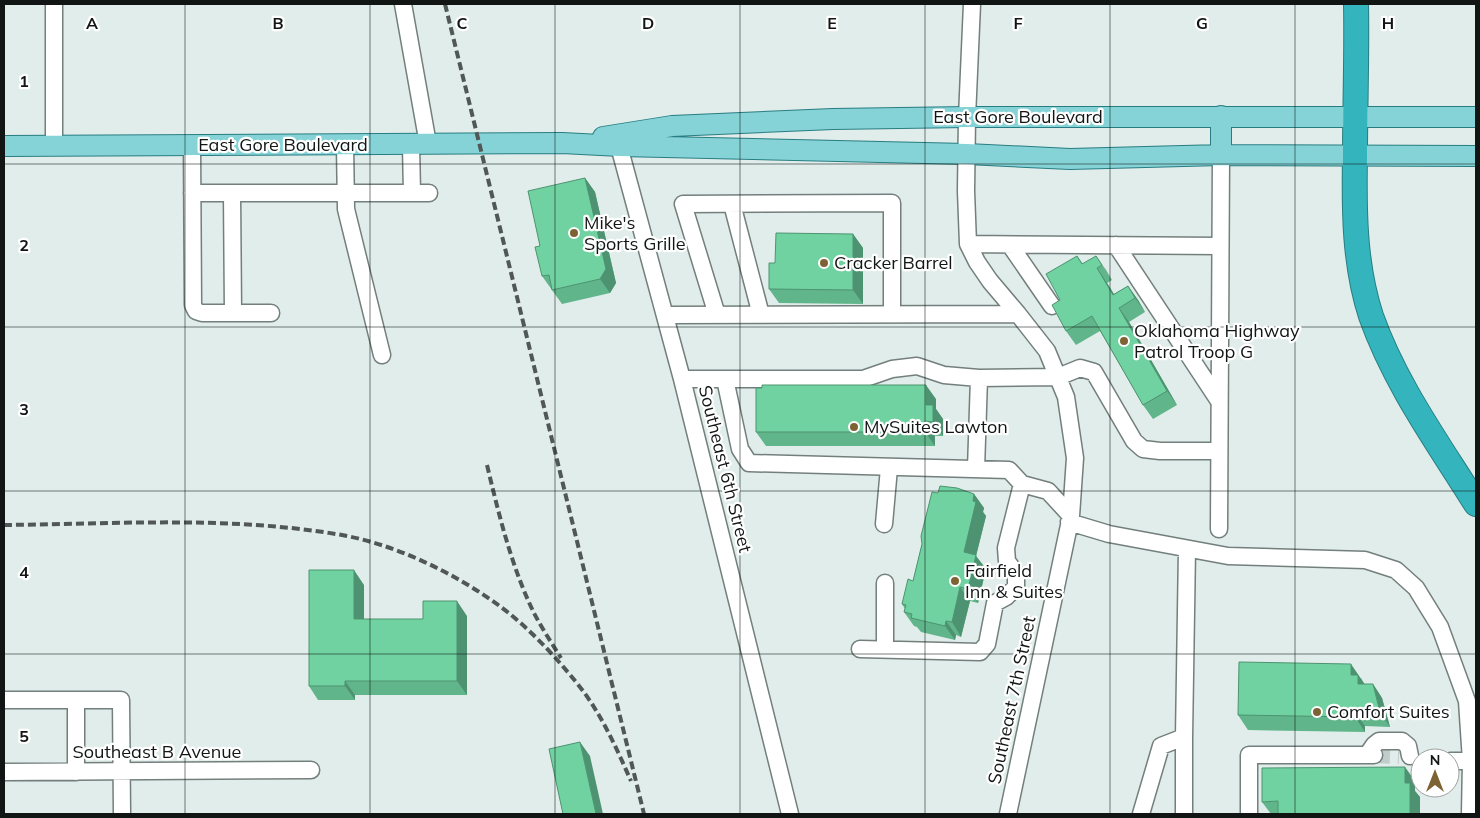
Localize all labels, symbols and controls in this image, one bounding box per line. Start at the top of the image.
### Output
text: A [86,13,98,33]
text: B [272,13,284,33]
text: C [457,13,468,33]
text: D [642,13,654,33]
text: E [827,13,837,33]
text: F [1013,13,1023,33]
text: G [1196,13,1208,33]
text: H [1382,13,1394,33]
text: 1 [19,71,29,91]
street label: East Gore Boulevard [933,105,1103,128]
street label: East Gore Boulevard [198,133,368,156]
place label: Mike's Sports Grille [584,211,686,255]
marker: Mike's Sports Grille [568,227,580,239]
text: 2 [19,235,29,255]
place label: Cracker Barrel [834,251,953,274]
marker: Cracker Barrel [818,257,830,269]
place label: Oklahoma Highway Patrol Troop G [1134,319,1300,363]
marker: Oklahoma Highway Patrol Troop G [1118,335,1130,347]
street label: Southeast 6th Street [694,383,757,555]
text: 3 [19,399,29,419]
place label: MySuites Lawton [864,415,1008,438]
marker: MySuites Lawton [848,421,860,433]
place label: Fairfield Inn & Suites [965,559,1063,603]
text: 4 [19,562,29,582]
marker: Fairfield Inn & Suites [949,575,961,587]
street label: Southeast 7th Street [982,614,1041,786]
place label: Comfort Suites [1327,700,1450,723]
marker: Comfort Suites [1311,706,1323,718]
text: 5 [19,726,29,746]
street label: Southeast B Avenue [73,740,241,763]
north arrow [1410,748,1460,798]
text: N [1430,751,1440,769]

